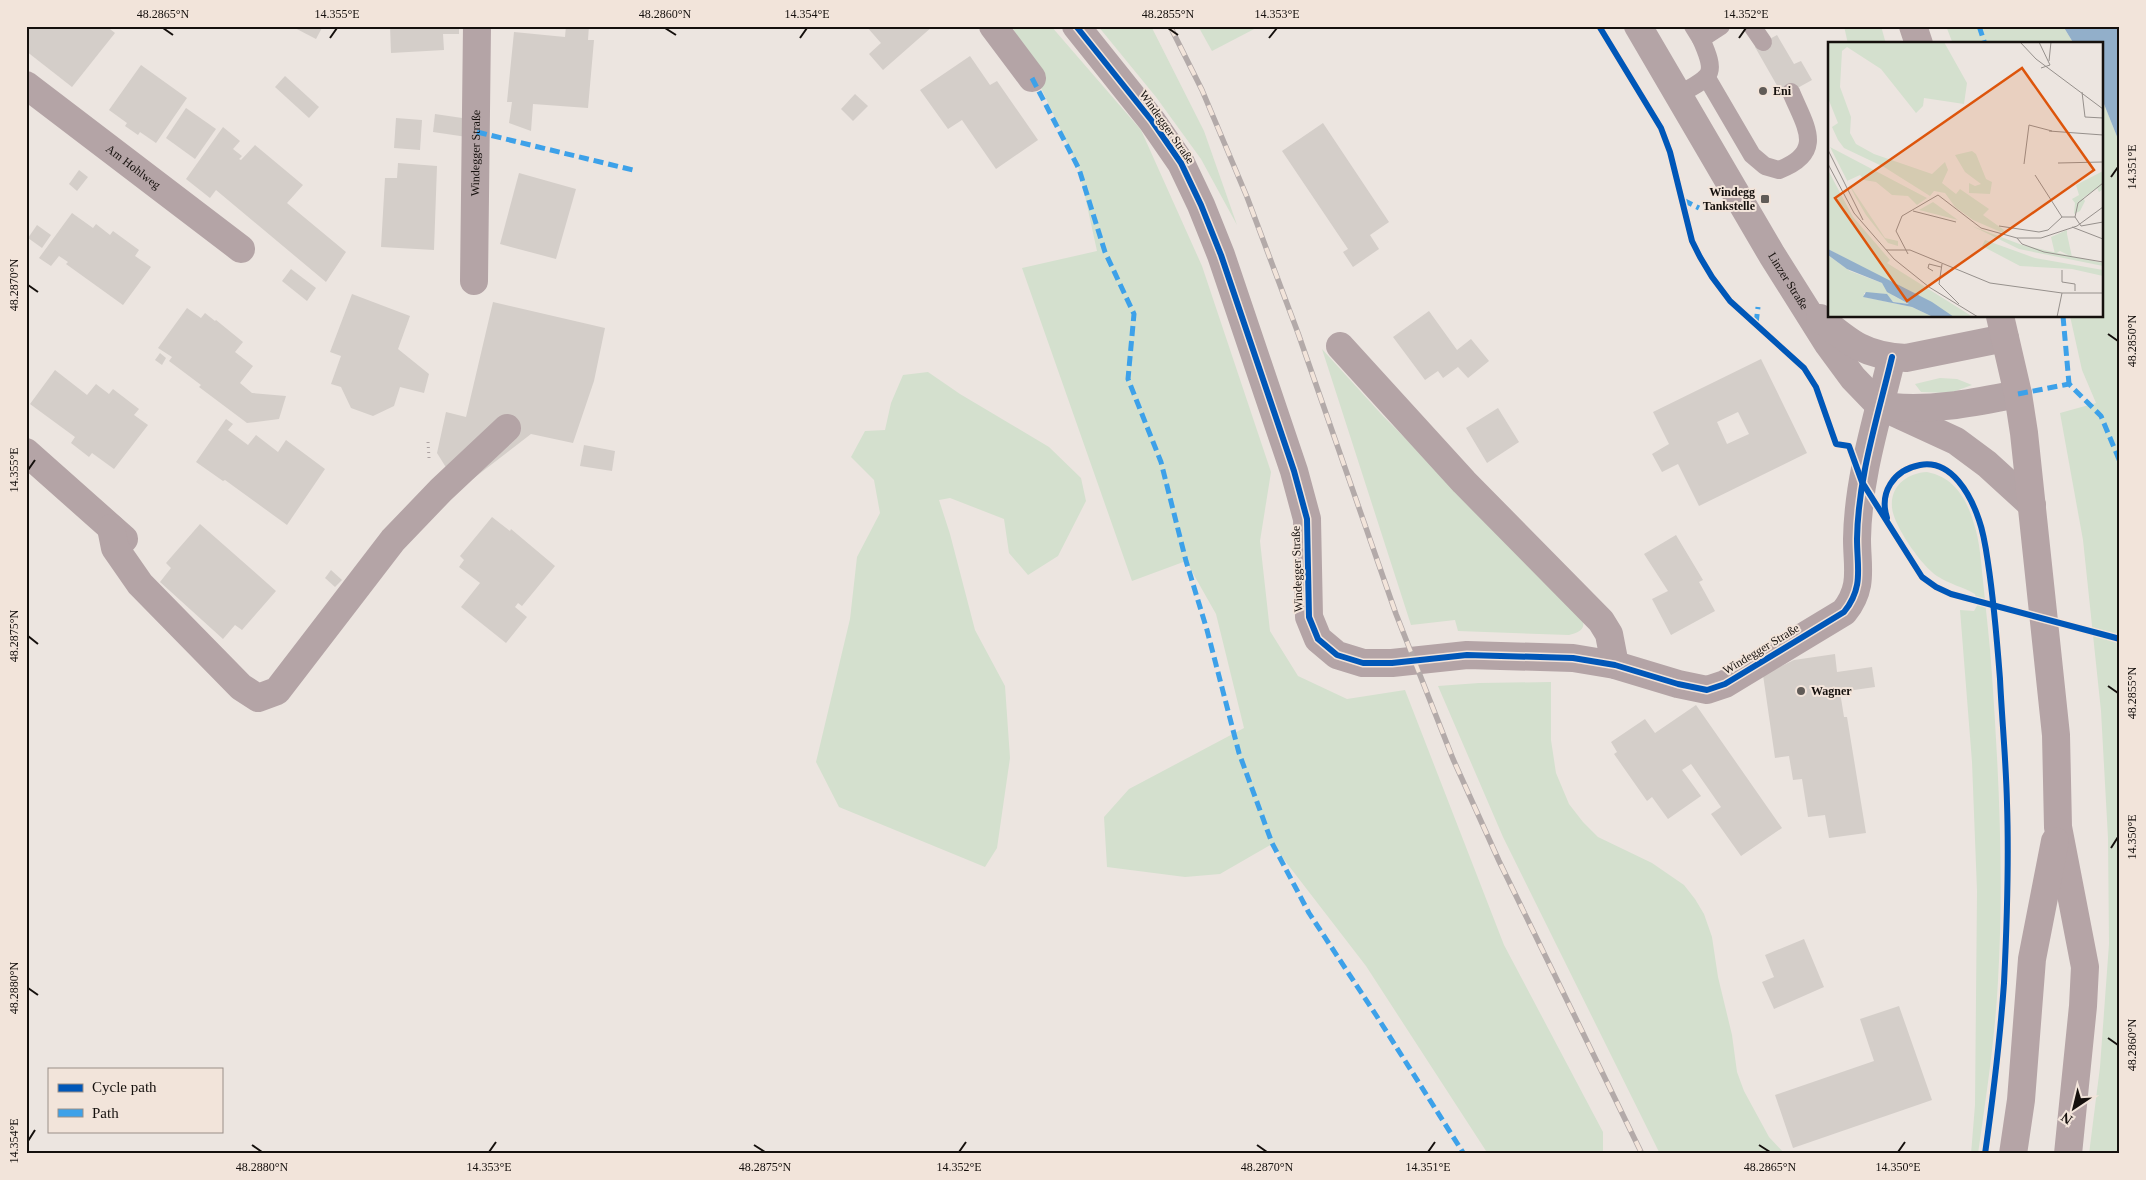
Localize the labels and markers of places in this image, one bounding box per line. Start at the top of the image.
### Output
place label: Eni [1773,84,1792,98]
marker: Eni [1757,85,1769,97]
place label: Windegg Tankstelle [1703,185,1756,213]
marker: Windegg Tankstelle [1759,193,1771,205]
place label: Wagner [1811,684,1852,698]
marker: Wagner [1795,685,1807,697]

